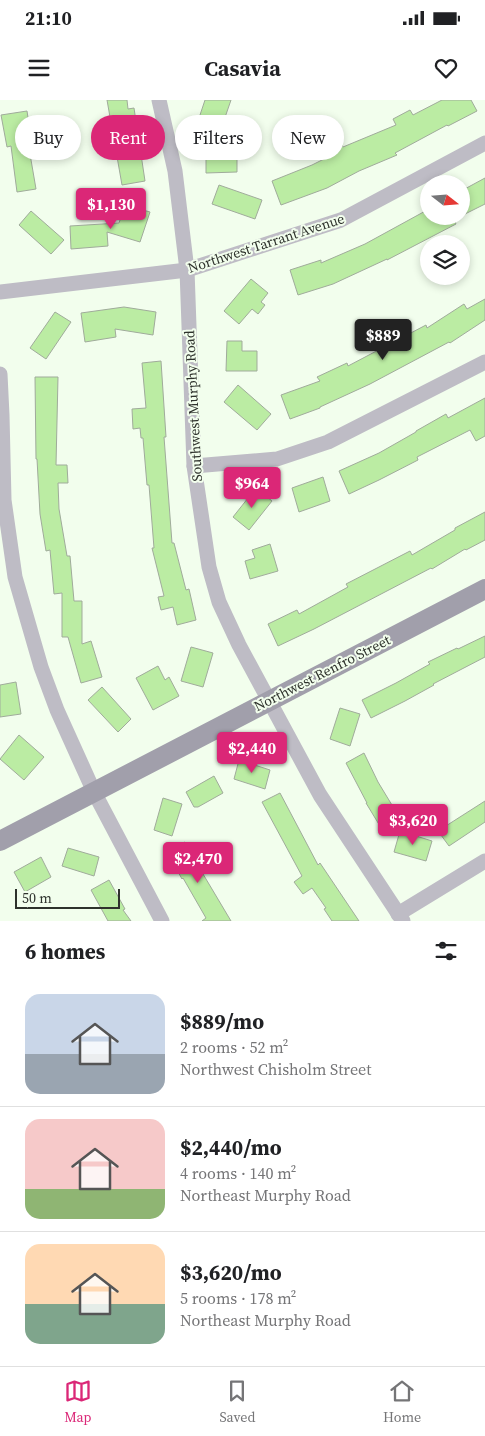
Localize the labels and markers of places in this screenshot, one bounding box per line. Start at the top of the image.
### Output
pin: $1,130 [70,188,152,230]
pin: $889 [353,318,413,361]
pin: $964 [222,466,282,509]
pin: $2,440 [211,732,293,774]
pin: $3,620 [372,804,454,846]
pin: $2,470 [157,842,239,884]

